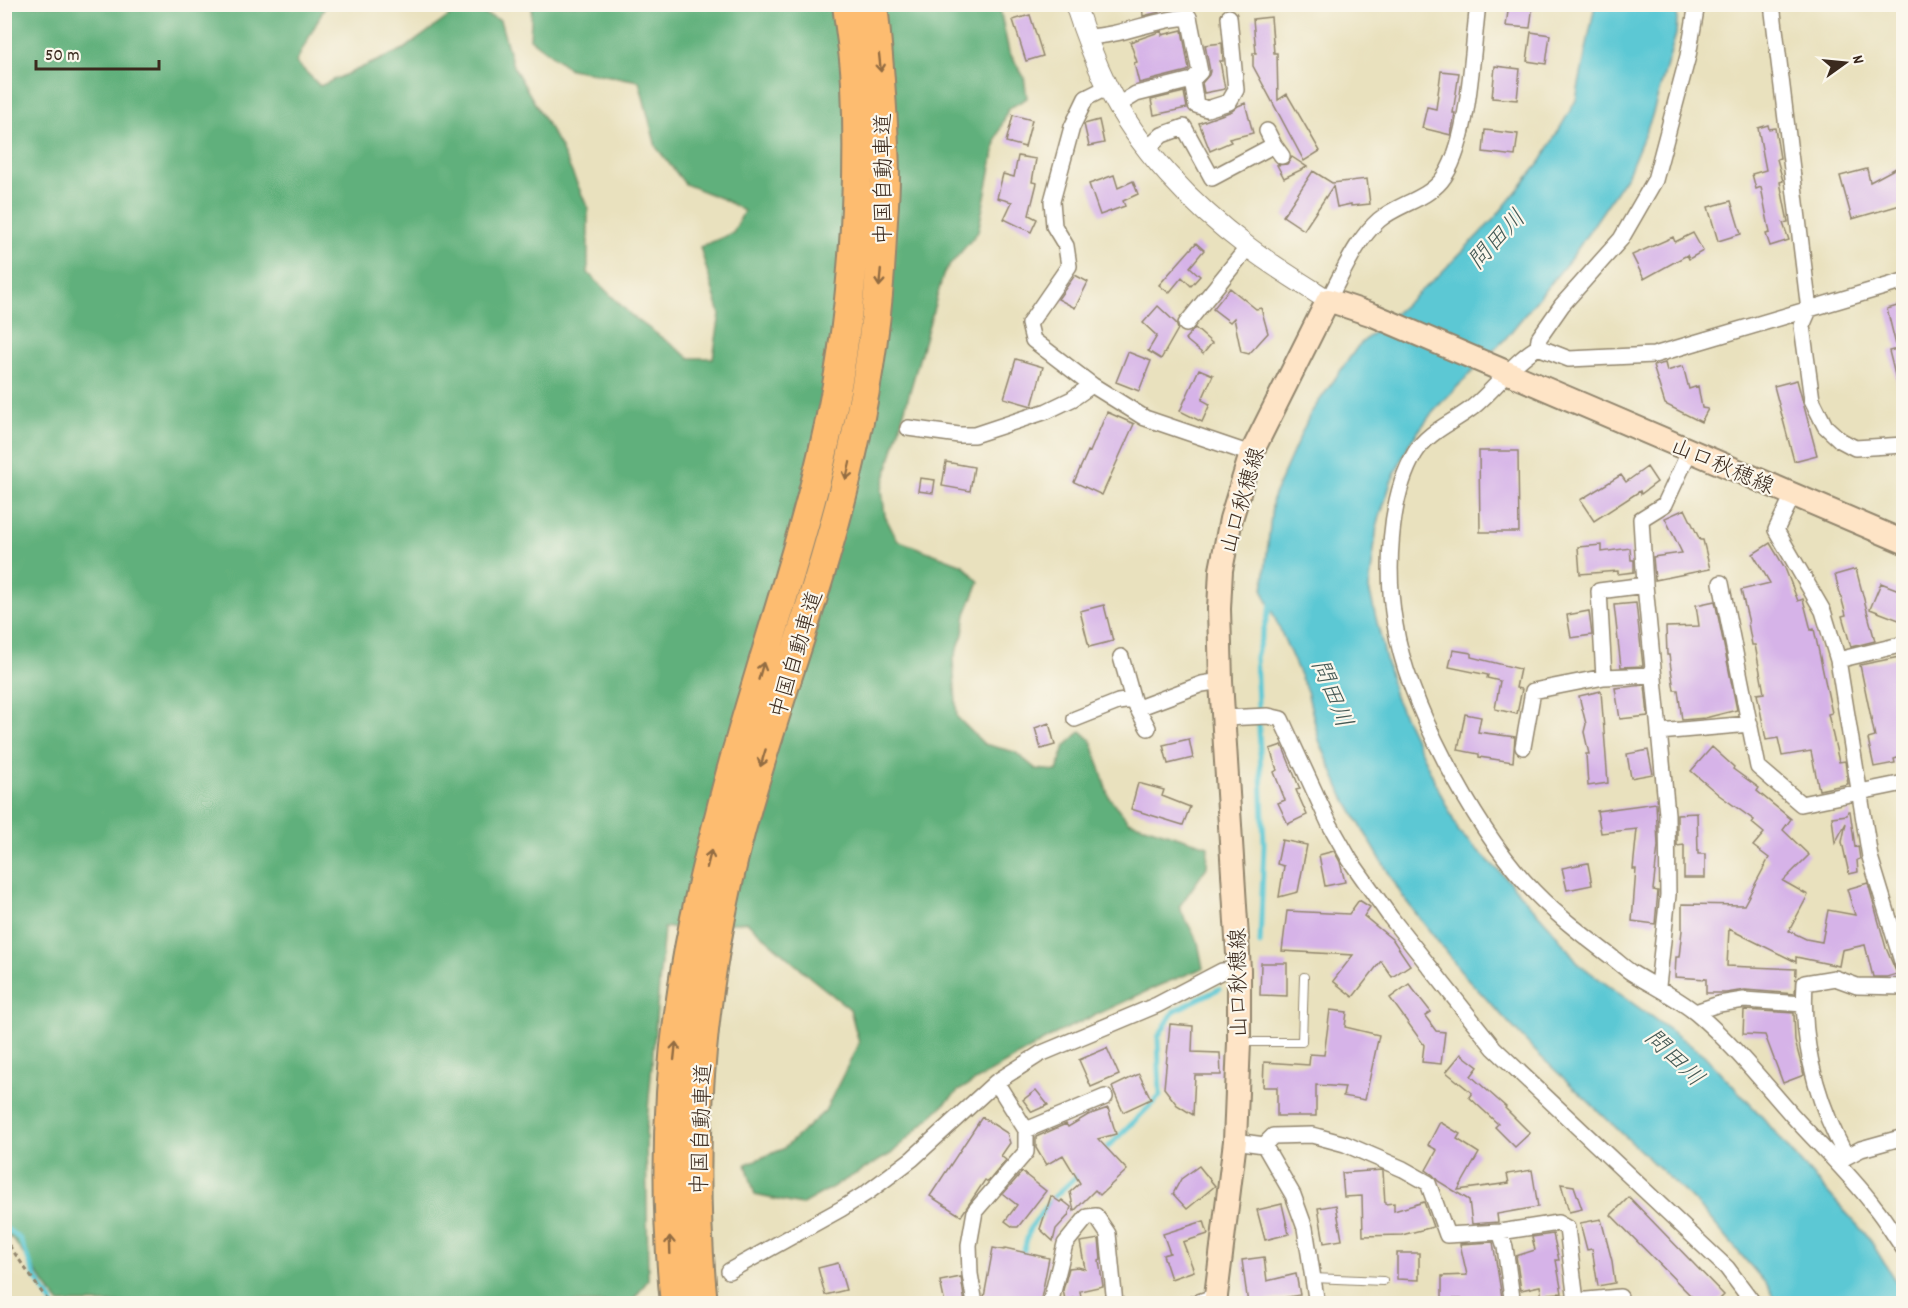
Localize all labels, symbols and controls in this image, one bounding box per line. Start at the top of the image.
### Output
scale bar [36,33,159,71]
north arrow [1815,33,1875,93]
text: 50 m [45,44,80,69]
one-way arrow [874,52,885,72]
text: N [1845,53,1869,67]
street label: 中国自動車道 [870,113,901,245]
water label: 問田川 [1461,203,1535,279]
one-way arrow [874,268,885,288]
street label: 山口秋穂線 [1665,432,1778,504]
street label: 山口秋穂線 [1214,444,1274,558]
one-way arrow [842,461,854,480]
street label: 中国自動車道 [764,587,832,723]
water label: 問田川 [1301,654,1359,734]
one-way arrow [756,662,767,681]
one-way arrow [756,748,767,767]
one-way arrow [703,850,715,869]
street label: 山口秋穂線 [1224,928,1257,1038]
water label: 問田川 [1635,1022,1711,1096]
one-way arrow [670,1041,681,1061]
street label: 中国自動車道 [686,1063,721,1196]
one-way arrow [664,1236,676,1256]

